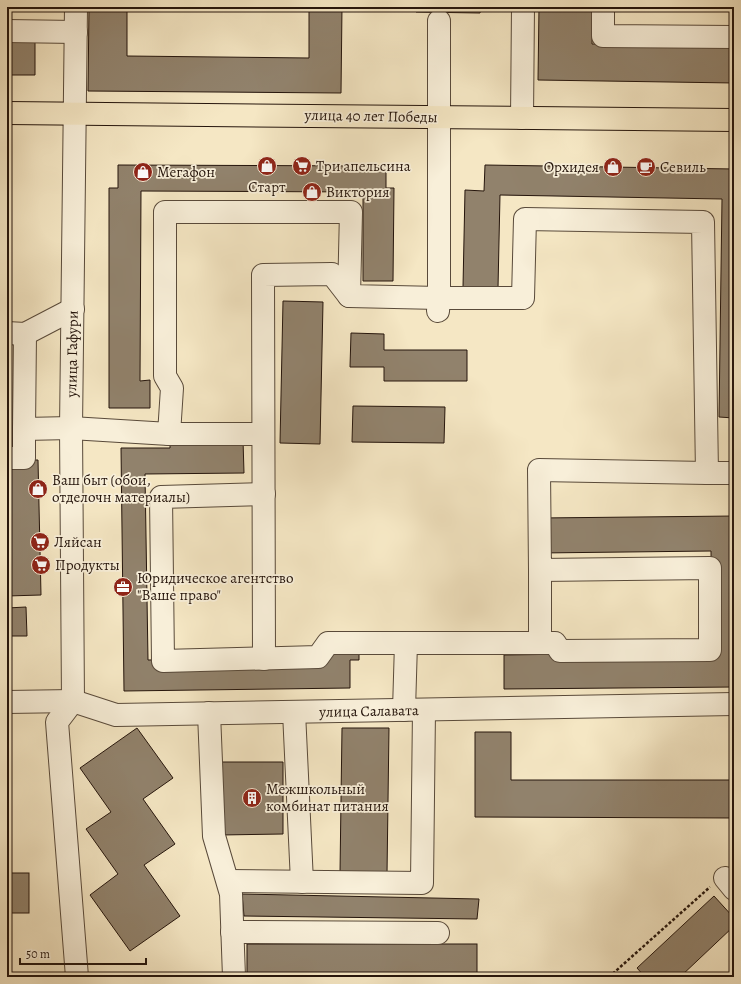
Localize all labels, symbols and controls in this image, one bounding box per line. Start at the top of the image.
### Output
street label: улица 40 лет Победы [303,105,438,127]
shop icon: Старт [256,155,278,177]
supermarket icon: Три апельсина [291,155,313,177]
place label: Три апельсина [316,156,411,176]
shop icon: Орхидея [602,156,624,178]
cafe icon: Севиль [635,156,657,178]
place label: Орхидея [544,157,599,177]
place label: Севиль [660,157,706,177]
shop icon: Мегафон [132,161,154,183]
place label: Мегафон [157,162,215,182]
place label: Старт [248,177,286,197]
shop icon: Виктория [301,181,323,203]
place label: Виктория [326,182,390,202]
street label: улица Гафури [61,310,83,399]
place label: Ваш быт (обои, отделочн материалы) [52,470,190,507]
shop icon: Ваш быт (обои, отделочн материалы) [27,478,49,500]
supermarket icon: Ляйсан [29,531,51,553]
place label: Ляйсан [54,532,102,552]
supermarket icon: Продукты [30,554,52,576]
place label: Продукты [55,555,120,575]
place label: Юридическое агентство "Ваше право" [137,568,294,605]
office icon: Юридическое агентство "Ваше право" [112,576,134,598]
street label: улица Салавата [318,700,419,722]
place label: Межшкольный комбинат питания [266,779,389,816]
building icon: Межшкольный комбинат питания [241,787,263,809]
scale bar [20,940,146,966]
text: 50 m [26,946,50,962]

